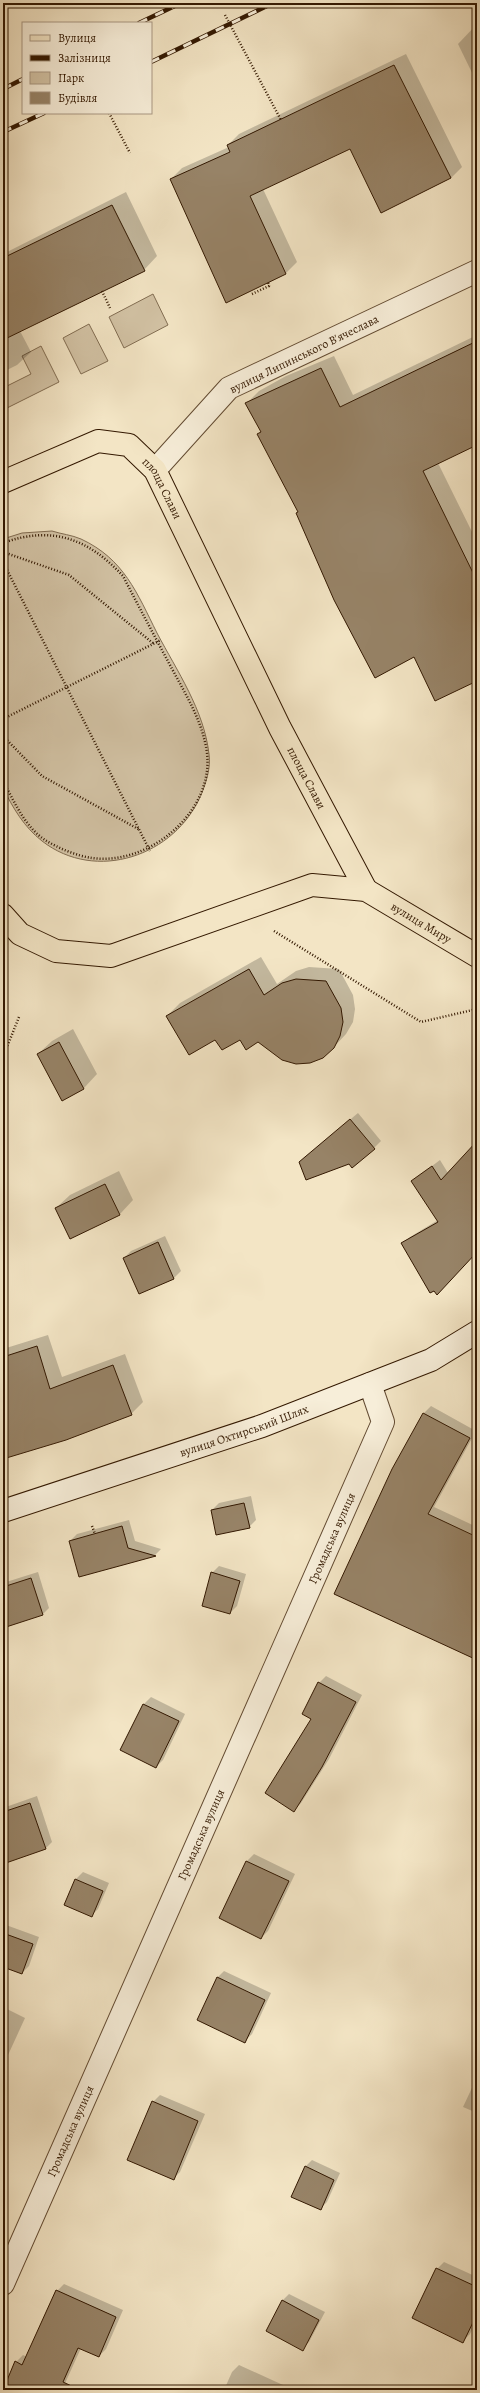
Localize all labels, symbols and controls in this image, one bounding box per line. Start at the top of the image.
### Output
legend [22,22,152,114]
text: Вулиця [58,30,96,46]
text: Залізниця [58,50,111,66]
text: Парк [58,70,84,86]
text: Будівля [58,90,98,106]
street label: вулиця Липинського В'ячеслава [227,311,382,397]
street label: площа Слави [139,454,185,522]
street label: площа Слави [283,744,330,812]
street label: вулиця Миру [388,899,455,947]
street label: вулиця Охтирський Шлях [177,1401,311,1461]
street label: Громадська вулиця [305,1490,359,1586]
street label: Громадська вулиця [174,1786,228,1883]
street label: Громадська вулиця [43,2083,98,2179]

